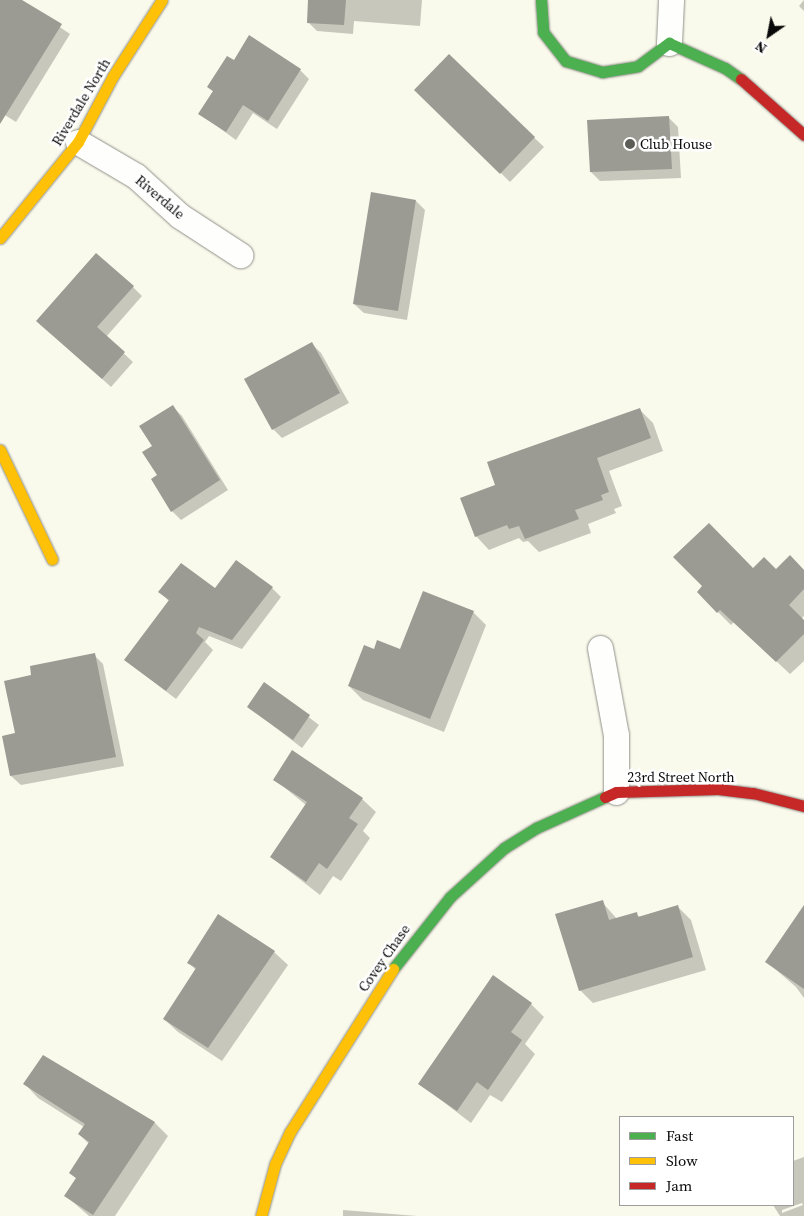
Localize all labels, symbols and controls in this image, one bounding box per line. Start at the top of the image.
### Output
north arrow [744,10,794,60]
text: N [751,36,771,59]
street label: Riverdale North [48,55,114,149]
place label: Club House [640,136,712,152]
marker: Club House [624,138,636,150]
street label: Riverdale [132,172,188,222]
street label: 23rd Street North [627,769,735,785]
street label: Covey Chase [355,921,413,995]
legend [619,1116,794,1206]
text: Fast [666,1125,693,1146]
text: Slow [666,1150,698,1171]
text: Jam [666,1175,692,1196]

